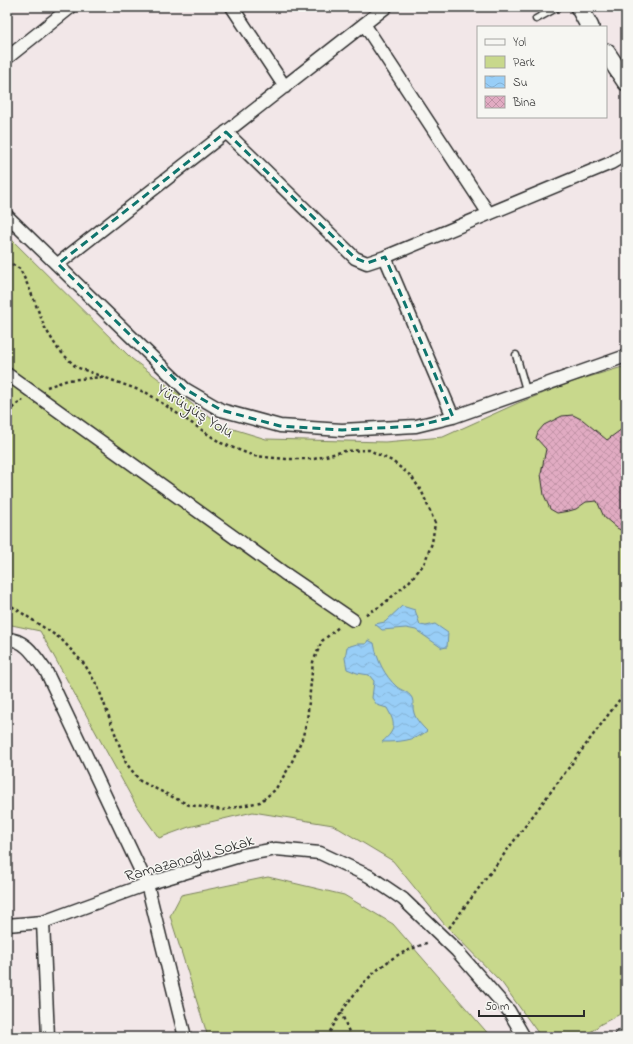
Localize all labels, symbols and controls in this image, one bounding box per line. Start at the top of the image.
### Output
legend [477,26,607,118]
text: Yol [513,34,526,52]
text: Park [513,54,535,72]
text: Su [513,74,528,92]
text: Bina [512,94,536,112]
street label: Yürüyüş Yolu [152,378,238,445]
street label: Ramazanoğlu Sokak [122,829,258,889]
scale bar [479,992,584,1018]
text: 50 m [485,998,509,1016]

